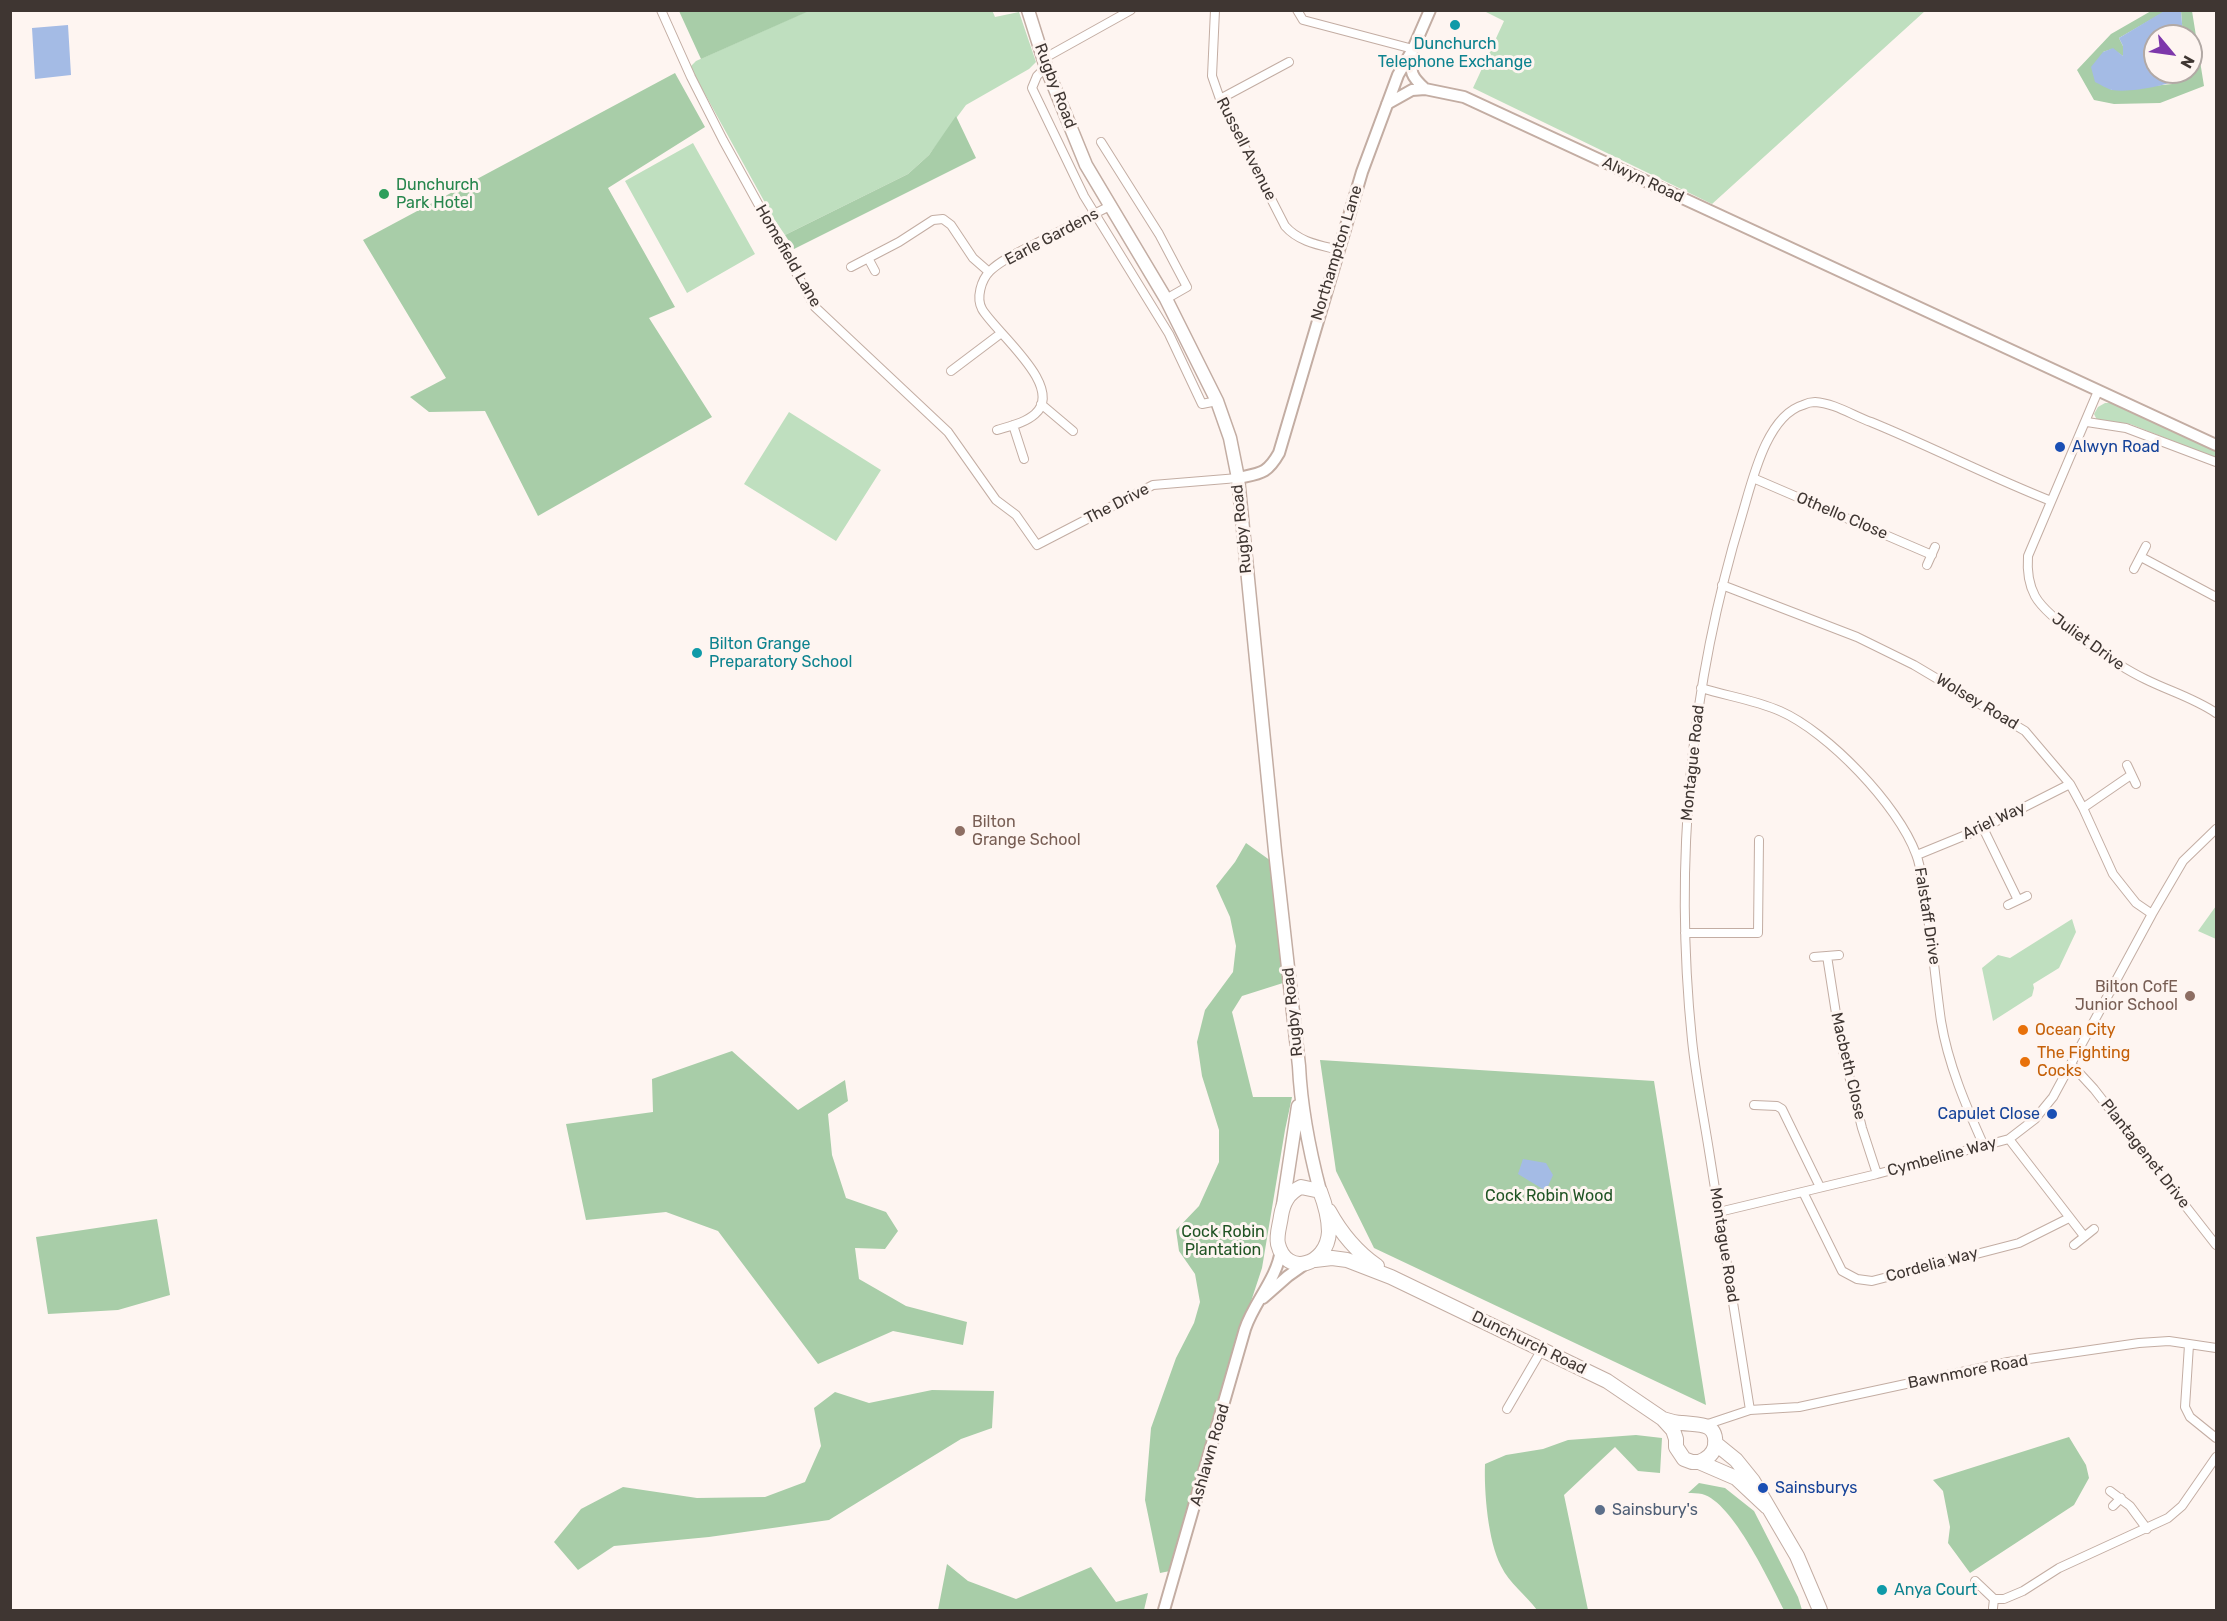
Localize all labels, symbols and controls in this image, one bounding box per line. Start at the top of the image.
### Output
marker: Dunchurch Telephone Exchange [1448,18,1462,32]
north arrow [2143,24,2203,84]
place label: Dunchurch Telephone Exchange [1378,34,1532,72]
street label: Rugby Road [1030,41,1080,131]
text: N [2176,52,2199,72]
street label: Russell Avenue [1212,94,1280,204]
street label: Alwyn Road [1599,153,1687,207]
place label: Dunchurch Park Hotel [396,175,479,213]
street label: Northampton Lane [1307,183,1367,323]
marker: Dunchurch Park Hotel [377,187,391,201]
street label: Homefield Lane [751,201,825,311]
street label: Earle Gardens [1002,204,1102,270]
place label: Alwyn Road [2072,437,2160,457]
marker: Alwyn Road [2053,440,2067,454]
street label: The Drive [1081,480,1153,528]
street label: Rugby Road [1228,483,1256,575]
street label: Othello Close [1793,488,1891,544]
street label: Juliet Drive [2048,609,2128,675]
place label: Bilton Grange Preparatory School [709,634,852,672]
marker: Bilton Grange Preparatory School [690,646,704,660]
street label: Wolsey Road [1932,670,2022,734]
street label: Montague Road [1677,704,1709,822]
street label: Ariel Way [1959,798,2029,844]
place label: Bilton Grange School [972,812,1081,850]
marker: Bilton Grange School [953,824,967,838]
street label: Falstaff Drive [1910,866,1944,966]
street label: Rugby Road [1279,966,1307,1058]
place label: Bilton CofE Junior School [2075,977,2178,1015]
marker: Bilton CofE Junior School [2183,989,2197,1003]
street label: Macbeth Close [1826,1010,1870,1122]
place label: Ocean City [2035,1020,2116,1040]
marker: Ocean City [2016,1023,2030,1037]
place label: The Fighting Cocks [2037,1043,2130,1081]
marker: The Fighting Cocks [2018,1055,2032,1069]
street label: Plantagenet Drive [2096,1096,2194,1212]
place label: Capulet Close [1938,1104,2040,1124]
marker: Capulet Close [2045,1107,2059,1121]
street label: Cymbeline Way [1885,1133,1999,1181]
park label: Cock Robin Wood [1485,1186,1613,1206]
street label: Montague Road [1705,1186,1743,1304]
park label: Cock Robin Plantation [1181,1222,1265,1260]
street label: Cordelia Way [1884,1243,1980,1287]
street label: Dunchurch Road [1469,1307,1589,1379]
street label: Bawnmore Road [1906,1351,2030,1393]
street label: Ashlawn Road [1186,1402,1234,1508]
place label: Sainsburys [1775,1478,1857,1498]
marker: Sainsburys [1756,1481,1770,1495]
place label: Sainsbury's [1612,1500,1698,1520]
marker: Sainsbury's [1593,1503,1607,1517]
place label: Anya Court [1894,1580,1977,1600]
marker: Anya Court [1875,1583,1889,1597]

